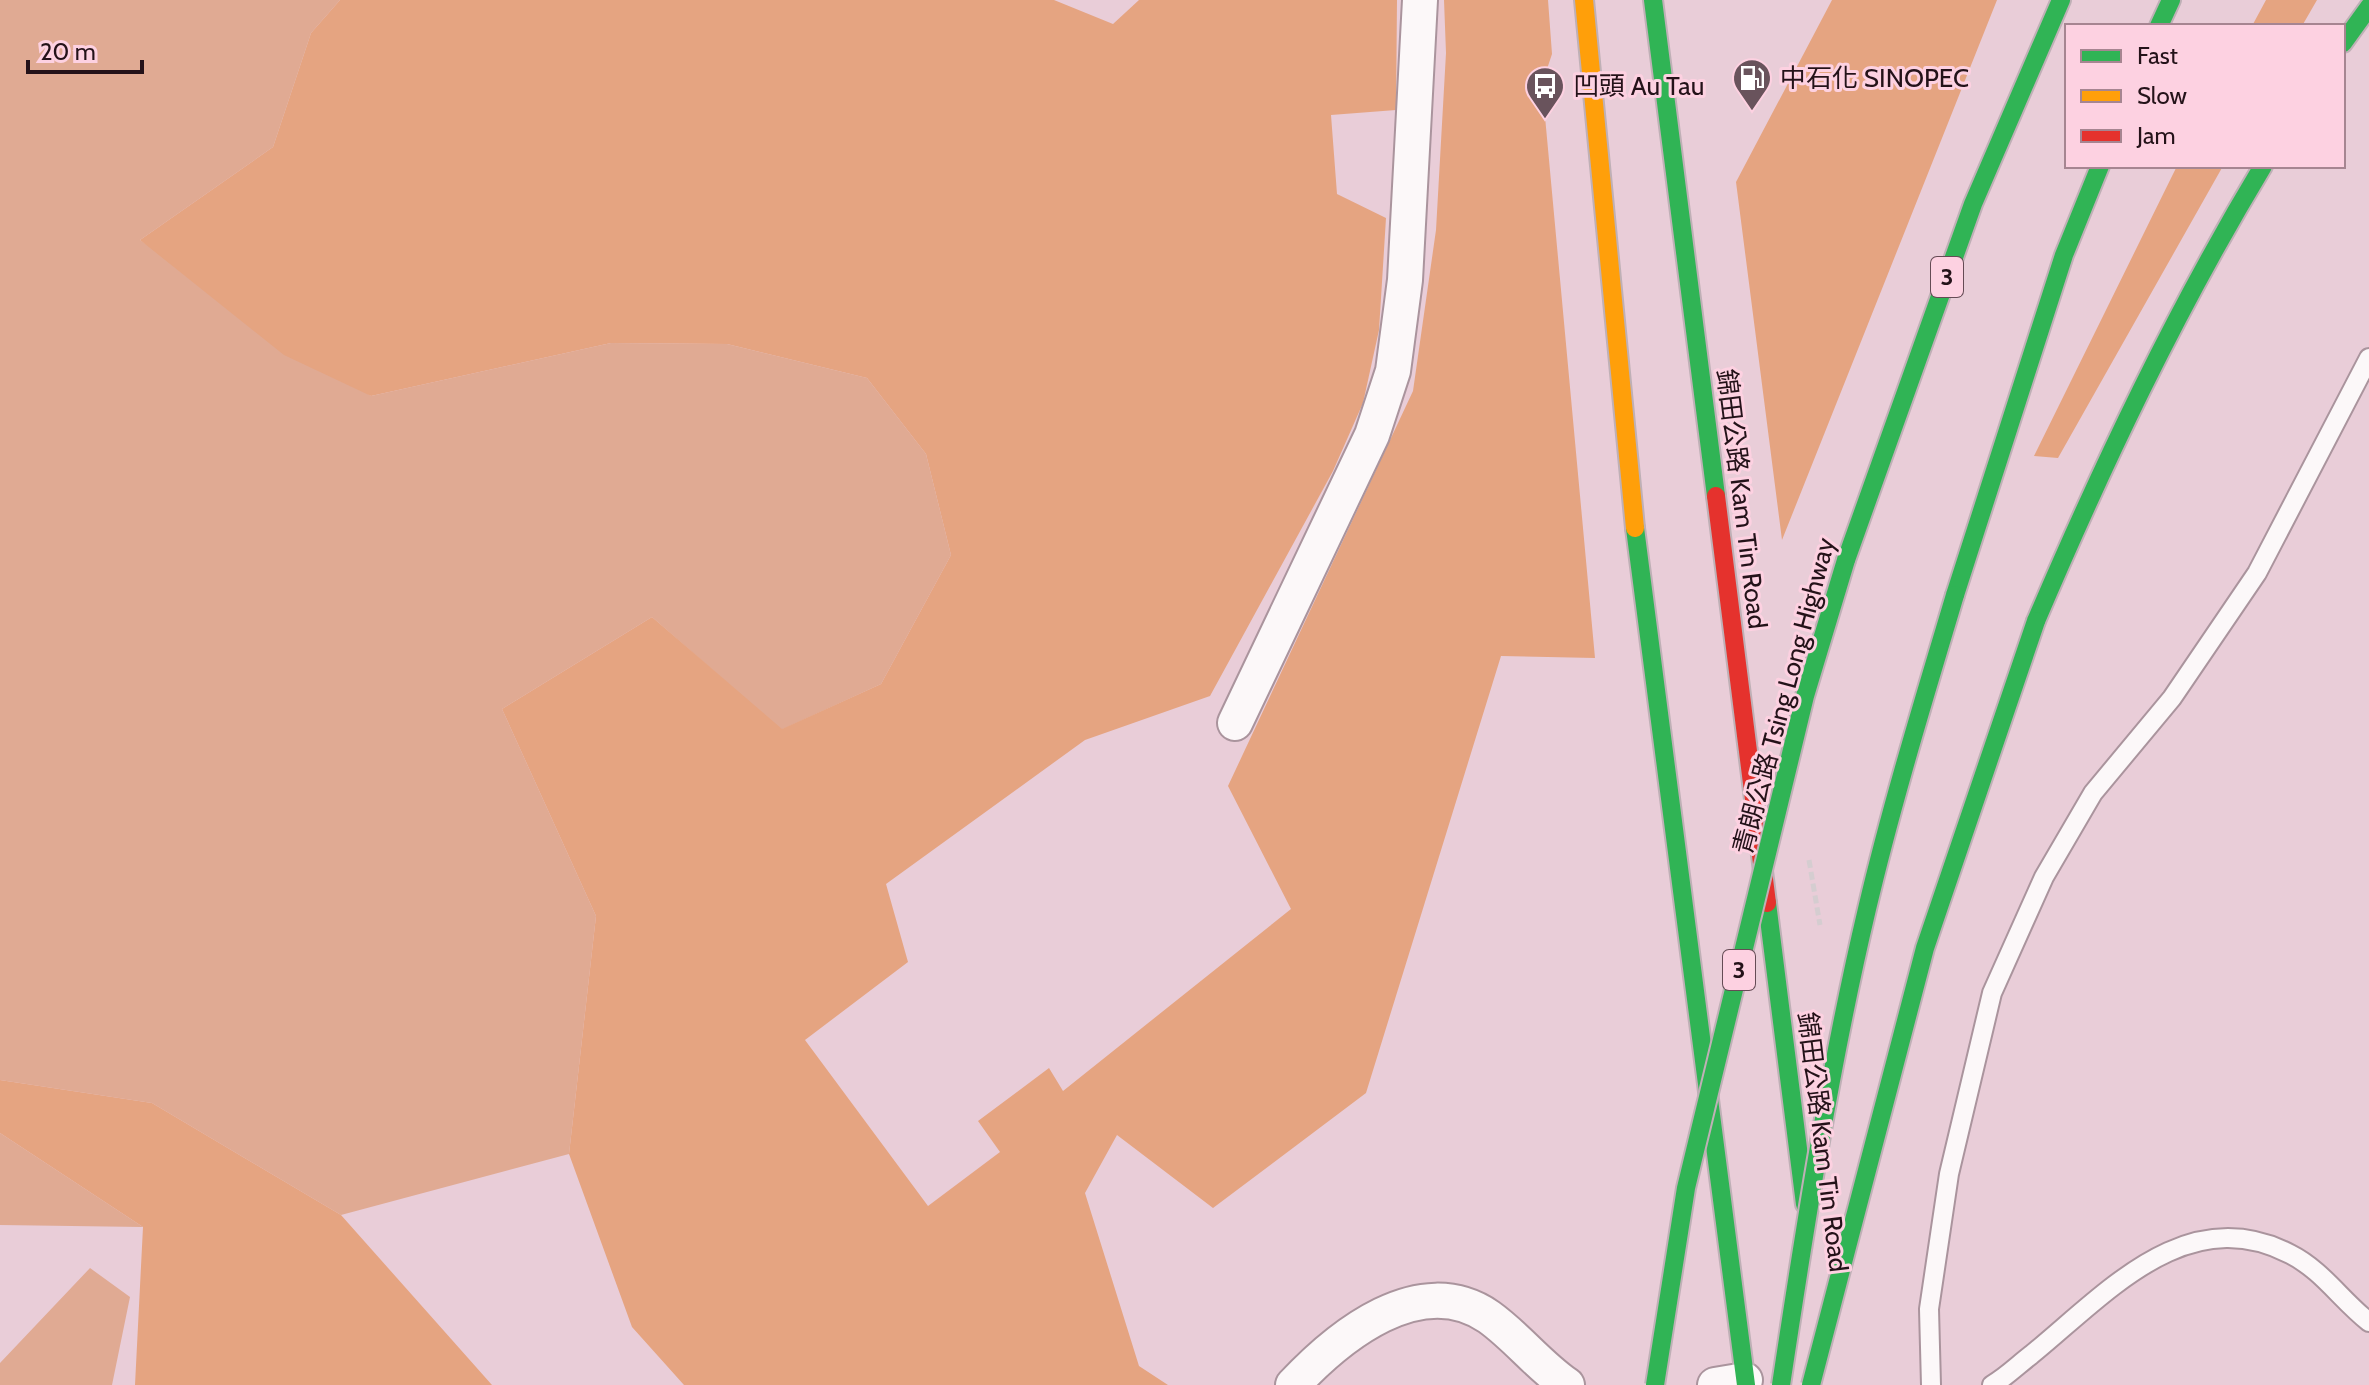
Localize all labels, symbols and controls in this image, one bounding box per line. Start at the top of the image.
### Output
scale bar [28,24,142,74]
legend [2065,24,2345,168]
text: 20 m [40,37,96,66]
text: Fast [2137,41,2178,70]
fuel station icon: 中石化 SINOPEC [1731,57,1773,112]
place label: 中石化 SINOPEC [1780,62,1969,94]
bus stop icon: 凹頭 Au Tau [1524,65,1566,120]
place label: 凹頭 Au Tau [1573,70,1704,102]
text: Slow [2137,81,2187,110]
text: Jam [2136,121,2175,150]
road number: 3 [1931,257,1963,297]
street label: 錦田公路 Kam Tin Road [1710,367,1774,631]
street label: 青朗公路 Tsing Long Highway [1726,534,1842,858]
road number: 3 [1723,950,1755,990]
street label: 錦田公路 Kam Tin Road [1791,1010,1855,1274]

